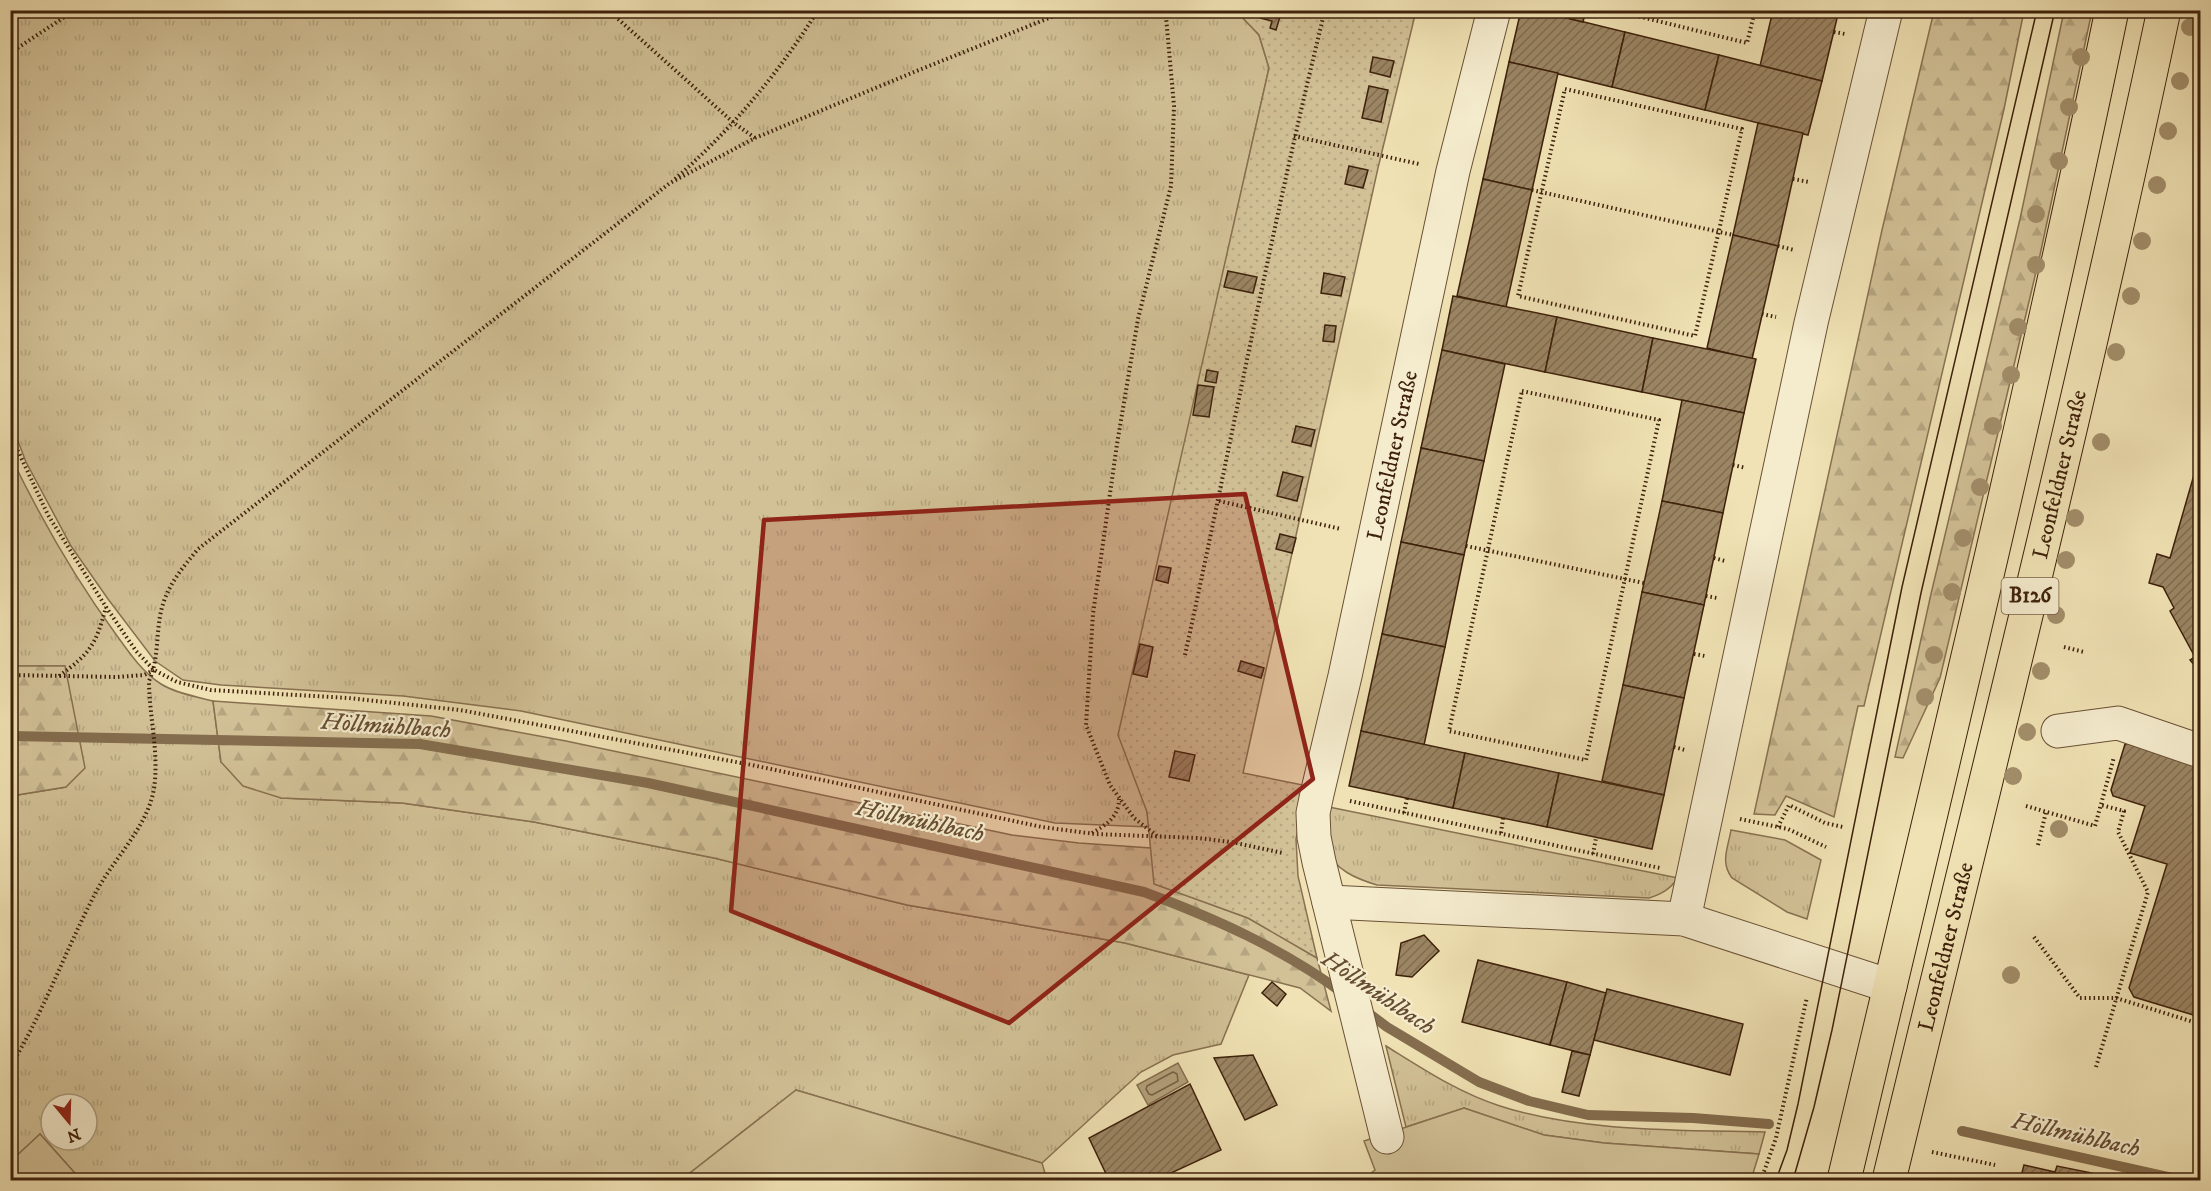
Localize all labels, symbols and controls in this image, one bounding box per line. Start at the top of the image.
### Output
street label: Leonfeldner Straße [1361,368,1423,543]
street label: Leonfeldner Straße [2026,387,2092,562]
road number: B126 [2002,578,2058,614]
water label: Höllmühlbach [319,706,452,746]
water label: Höllmühlbach [852,793,987,849]
street label: Leonfeldner Straße [1912,860,1979,1034]
water label: Höllmühlbach [1315,944,1441,1042]
north arrow [39,1092,99,1152]
water label: Höllmühlbach [2008,1105,2143,1164]
text: N [64,1124,83,1147]

